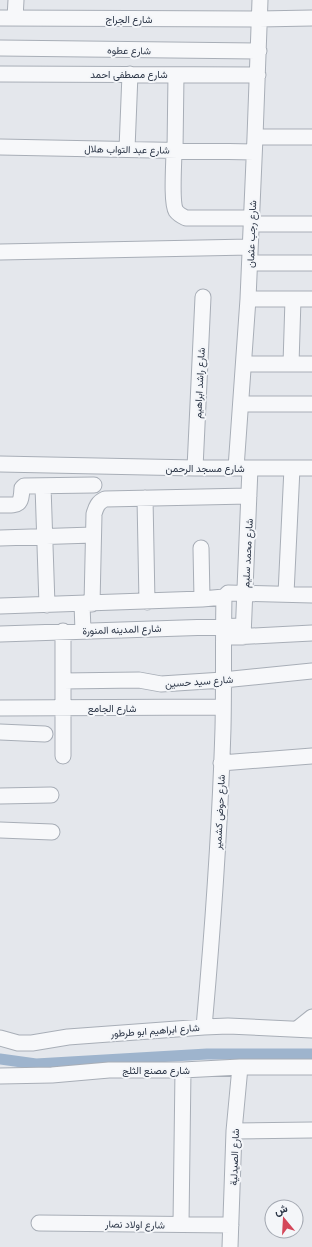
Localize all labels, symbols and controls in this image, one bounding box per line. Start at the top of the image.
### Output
street label: شارع الجراج [106,14,153,26]
street label: شارع عطوه [107,45,151,57]
street label: شارع مصطفى احمد [90,69,168,81]
street label: شارع عبد التواب هلال [84,143,170,157]
street label: شارع رجب عثمان [245,200,259,268]
street label: شارع راشد ابراهيم [192,347,208,419]
street label: شارع مسجد الرحمن [165,463,245,475]
street label: شارع محمد سليم [240,518,256,588]
street label: شارع المدينه المنورة [82,623,162,637]
street label: شارع سيد حسين [165,674,234,690]
street label: شارع الجامع [88,703,136,715]
street label: شارع حوض كشمير [212,774,228,851]
street label: شارع ابراهيم ابو طرطور [109,1022,200,1040]
street label: شارع مصنع الثلج [122,1065,190,1077]
street label: شارع الصيدلية [228,1128,242,1186]
north arrow [264,1199,304,1239]
text: ش [273,1202,289,1218]
street label: شارع اولاد نصار [104,1218,165,1232]

